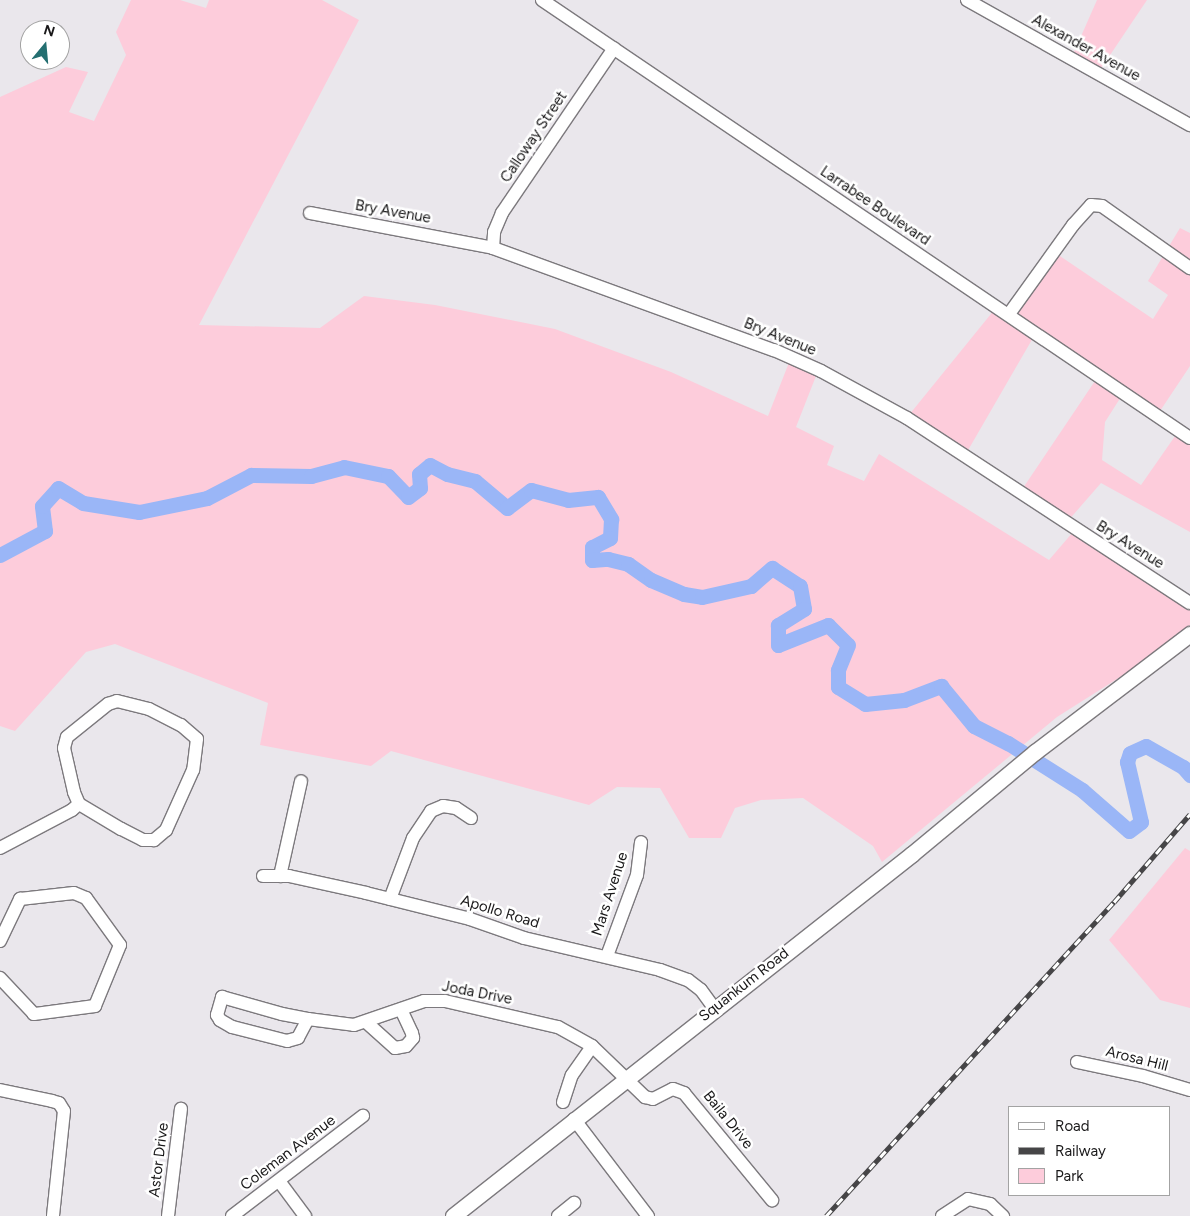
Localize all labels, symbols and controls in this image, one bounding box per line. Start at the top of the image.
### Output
street label: Alexander Avenue [1029,11,1143,85]
north arrow [20,20,70,70]
text: N [42,21,57,41]
street label: Calloway Street [497,88,571,186]
street label: Larrabee Boulevard [817,163,933,249]
street label: Bry Avenue [354,196,432,228]
street label: Bry Avenue [741,314,819,360]
street label: Bry Avenue [1093,517,1167,573]
street label: Mars Avenue [588,850,632,938]
street label: Apollo Road [459,892,541,932]
street label: Squankum Road [696,944,792,1026]
street label: Joda Drive [440,977,514,1009]
street label: Arosa Hill [1104,1043,1170,1075]
street label: Baila Drive [699,1087,757,1153]
legend [1008,1106,1170,1196]
street label: Coleman Avenue [237,1111,339,1195]
text: Road [1055,1117,1090,1135]
street label: Astor Drive [146,1122,172,1198]
text: Railway [1055,1142,1106,1160]
text: Park [1055,1167,1084,1185]

